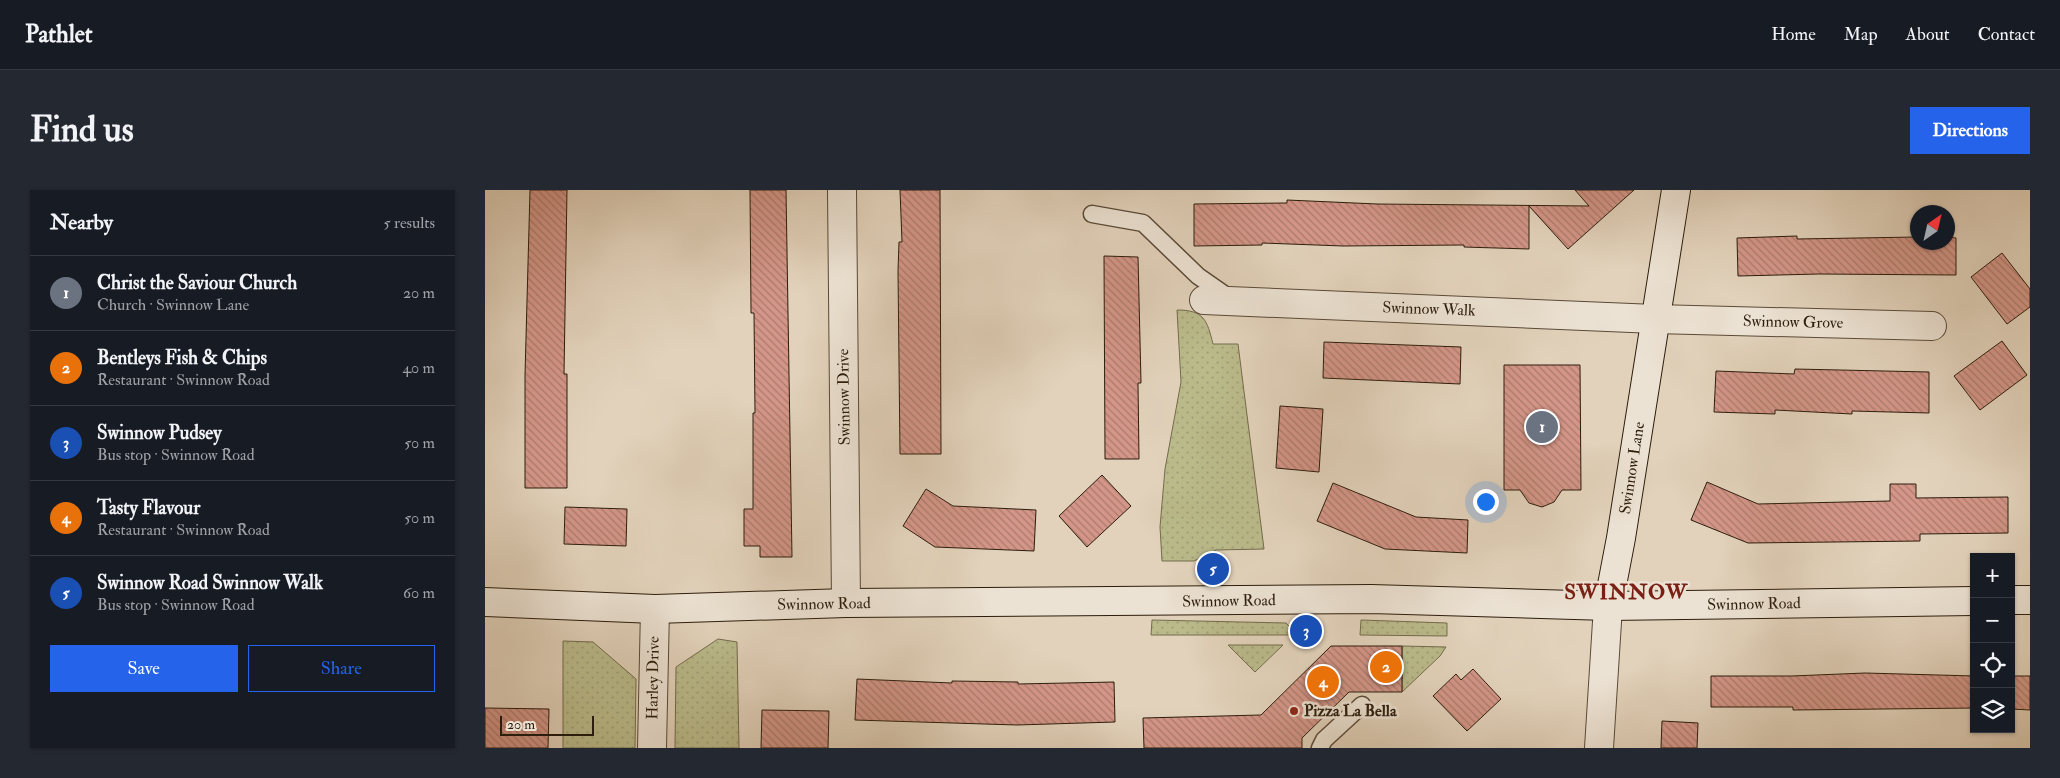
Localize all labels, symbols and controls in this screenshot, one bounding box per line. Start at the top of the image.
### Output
text: Pathlet [25,19,93,50]
text: Home [1771,23,1816,46]
text: Map [1844,23,1878,46]
text: About [1906,23,1950,46]
text: Contact [1978,23,2035,46]
button: Directions [1910,107,2030,154]
text: Find us [30,108,134,152]
north arrow [1910,205,1955,250]
text: Nearby [50,209,113,236]
text: 5 results [384,213,435,233]
text: Christ the Saviour Church [97,271,297,295]
text: 1 [63,283,69,303]
text: 20 m [403,283,435,303]
text: Church · Swinnow Lane [97,295,249,315]
street label: Swinnow Walk [1382,297,1476,321]
street label: Swinnow Grove [1743,311,1844,333]
text: Bentleys Fish & Chips [97,346,267,370]
street label: Swinnow Drive [833,348,855,446]
text: 2 [62,358,70,378]
text: 40 m [402,358,435,378]
text: Restaurant · Swinnow Road [97,370,270,390]
pin: 1 [1526,408,1558,446]
street label: Swinnow Lane [1615,420,1649,516]
text: Swinnow Pudsey [97,421,222,445]
text: 3 [63,433,69,453]
text: 50 m [404,433,435,453]
text: Bus stop · Swinnow Road [97,445,255,465]
your location [1473,489,1499,515]
text: Tasty Flavour [97,496,200,520]
text: 4 [62,508,70,528]
text: 50 m [404,508,435,528]
text: Restaurant · Swinnow Road [97,520,270,540]
pin: 5 [1197,550,1229,588]
map controls [1970,553,2015,733]
button: + [1970,553,2015,598]
text: Swinnow Road Swinnow Walk [97,571,323,595]
district label: SWINNOW [1564,579,1688,606]
text: 5 [62,583,70,603]
text: 60 m [403,583,435,603]
street label: Swinnow Road [1182,590,1276,612]
street label: Swinnow Road [777,593,871,615]
street label: Swinnow Road [1707,593,1801,615]
text: Bus stop · Swinnow Road [97,595,255,615]
button: − [1970,598,2015,643]
pin: 3 [1290,612,1322,650]
street label: Harley Drive [642,636,664,720]
button: locate [1970,643,2015,688]
button: Save [50,645,238,692]
button: Share [248,645,435,692]
pin: 2 [1370,648,1402,686]
pin: 4 [1307,663,1339,701]
button: layers [1970,688,2015,733]
place label: Pizza La Bella [1304,701,1397,721]
marker: Pizza La Bella [1288,705,1300,717]
scale bar [500,713,594,736]
text: 20 m [507,716,535,733]

